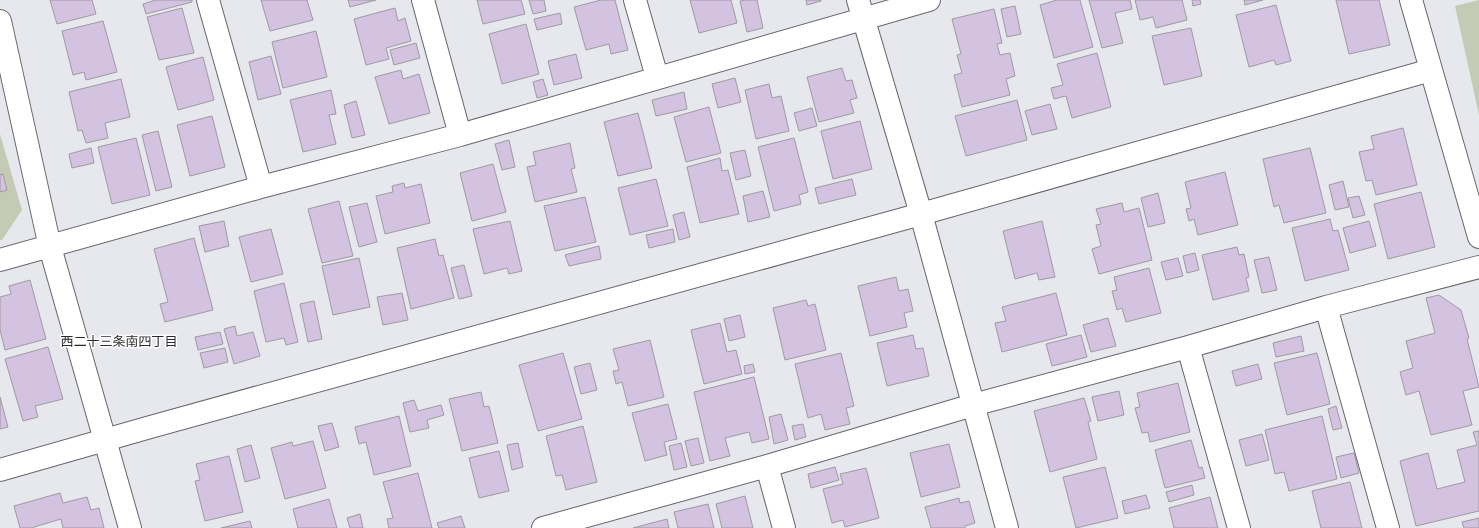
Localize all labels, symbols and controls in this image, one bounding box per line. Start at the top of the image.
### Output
district label: 西二十三条南四丁目 [60,333,178,349]

